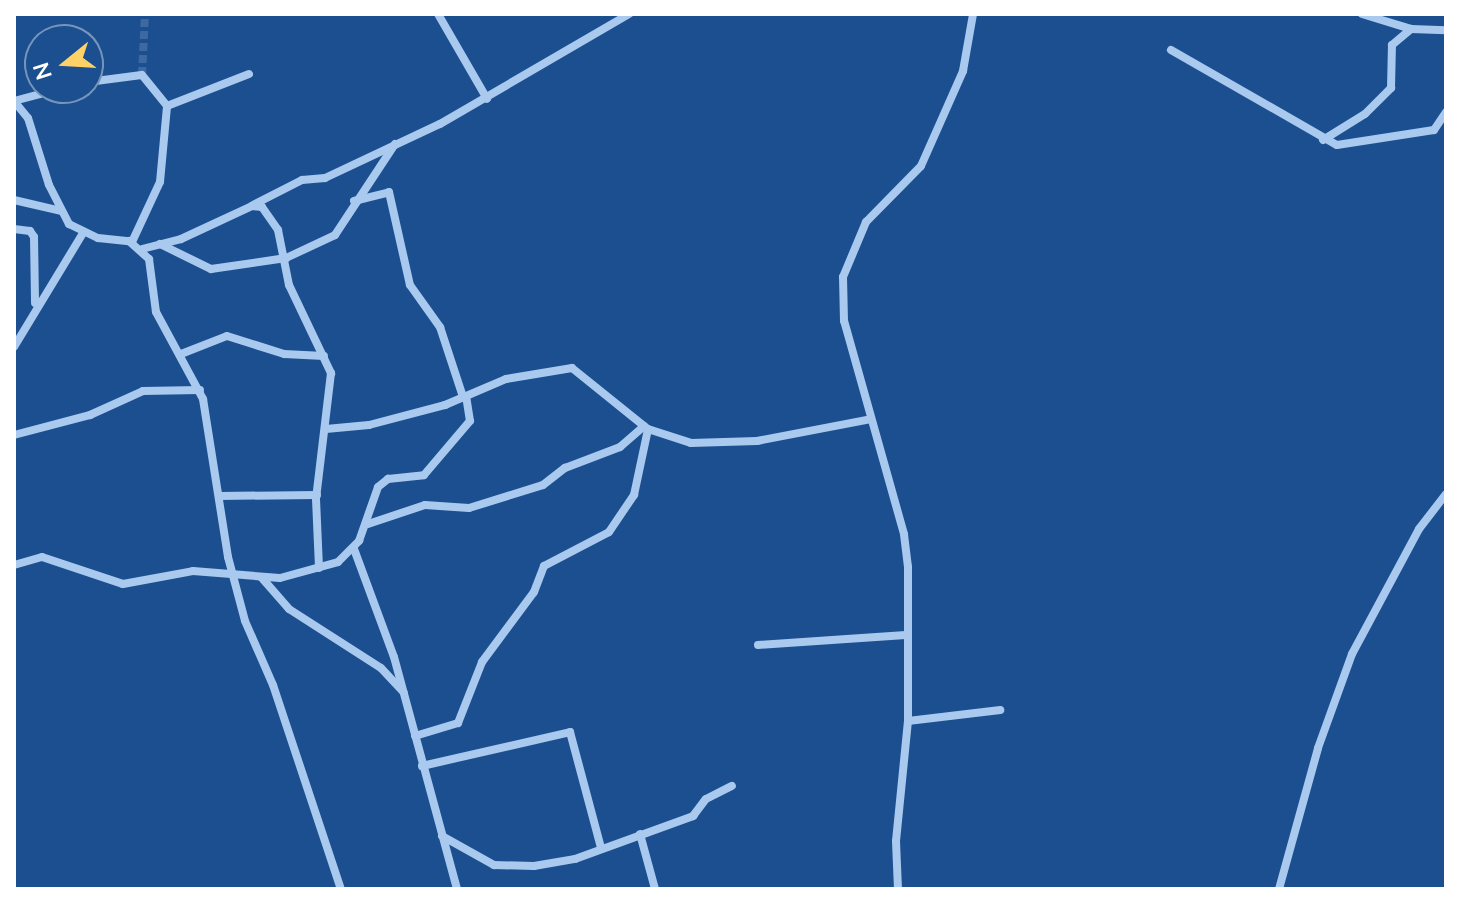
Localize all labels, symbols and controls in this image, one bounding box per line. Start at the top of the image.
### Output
north arrow [24,24,104,104]
text: N [26,58,60,83]

